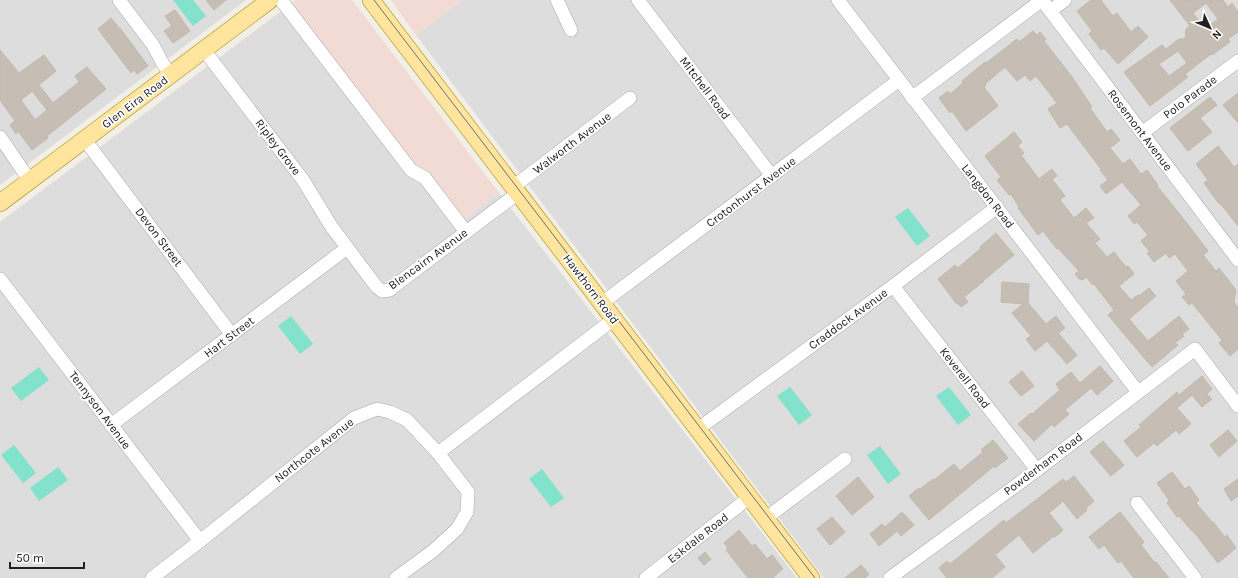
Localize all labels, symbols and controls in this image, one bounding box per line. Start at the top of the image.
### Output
north arrow [1190,8,1230,48]
text: N [1209,27,1224,42]
street label: Mitchell Road [677,54,733,122]
street label: Polo Parade [1160,72,1220,122]
street label: Glen Eira Road [99,73,171,131]
street label: Rosemont Avenue [1105,87,1175,173]
street label: Walworth Avenue [530,109,614,177]
street label: Ripley Grove [252,116,304,178]
street label: Crotonhurst Avenue [703,154,799,230]
street label: Langdon Road [959,161,1017,231]
street label: Devon Street [132,205,186,269]
street label: Blencairn Avenue [386,226,470,292]
street label: Hawthorn Road [560,251,622,327]
street label: Craddock Avenue [806,286,890,352]
street label: Hart Street [201,313,257,360]
street label: Keverell Road [937,345,993,411]
street label: Tennyson Avenue [66,368,134,452]
street label: Northcote Avenue [272,415,356,485]
street label: Powderham Road [1001,430,1085,498]
street label: Eskdale Road [665,510,731,566]
scale bar [10,544,84,570]
text: 50 m [16,551,44,565]

